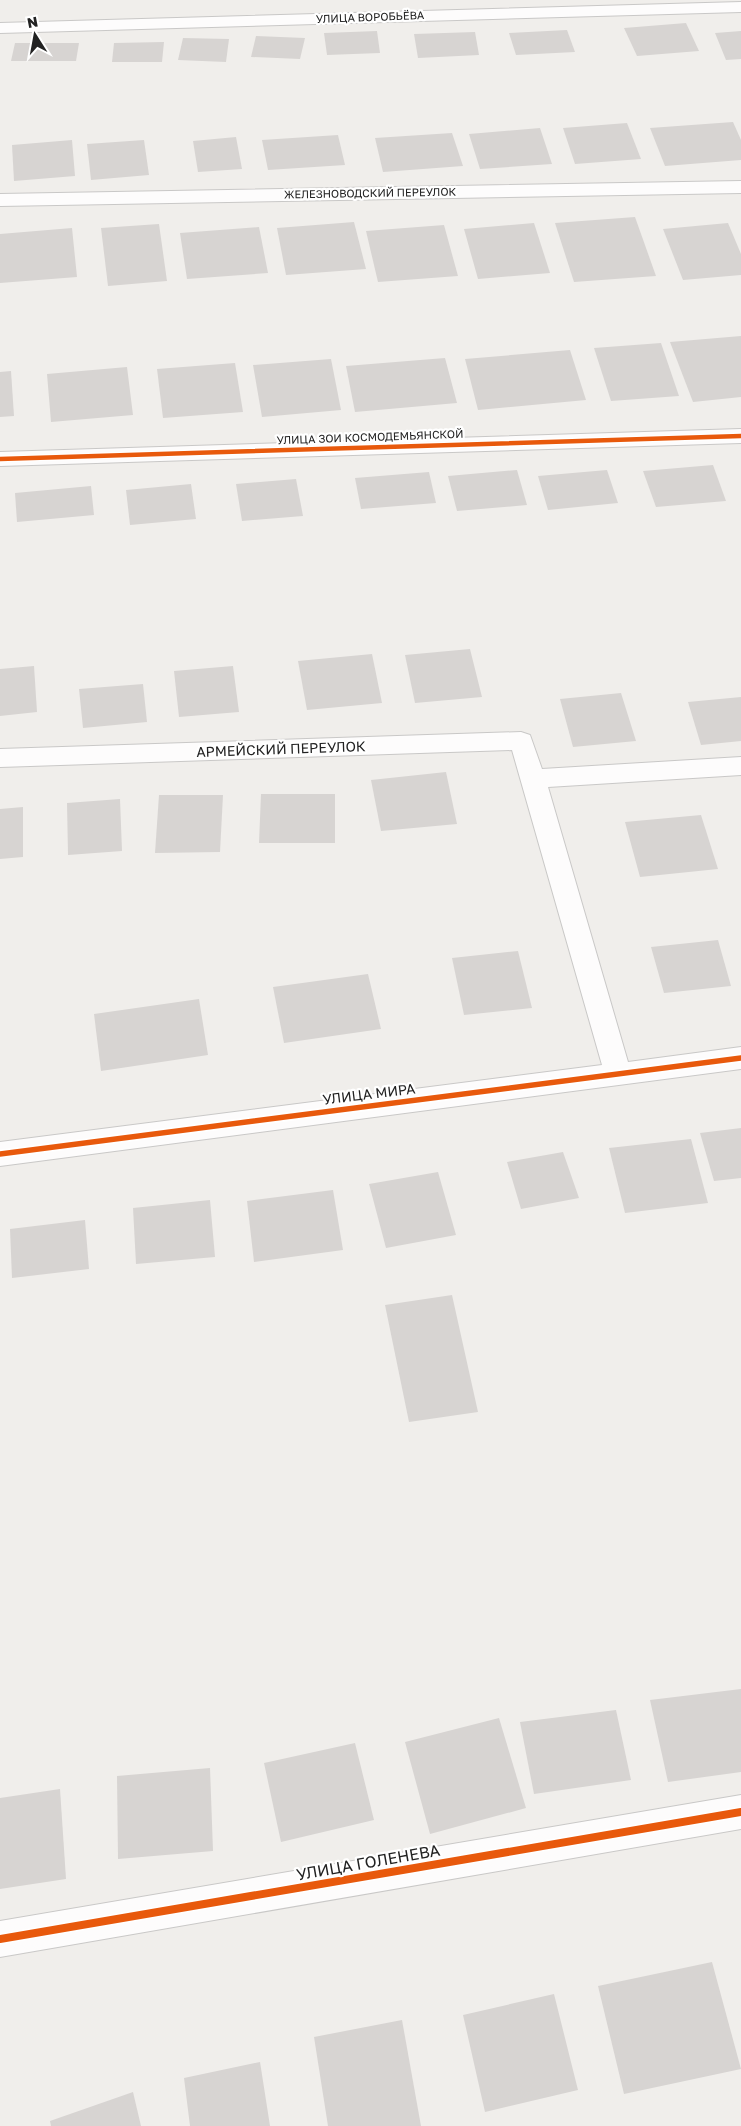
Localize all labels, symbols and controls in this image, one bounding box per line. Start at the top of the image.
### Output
street label: УЛИЦА ВОРОБЬЁВА [316,8,425,25]
north arrow [10,10,60,60]
text: N [26,12,39,31]
street label: ЖЕЛЕЗНОВОДСКИЙ ПЕРЕУЛОК [284,184,457,201]
street label: УЛИЦА ЗОИ КОСМОДЕМЬЯНСКОЙ [276,427,464,446]
street label: АРМЕЙСКИЙ ПЕРЕУЛОК [196,737,366,760]
street label: УЛИЦА МИРА [322,1079,417,1108]
street label: УЛИЦА ГОЛЕНЕВА [295,1839,442,1884]

